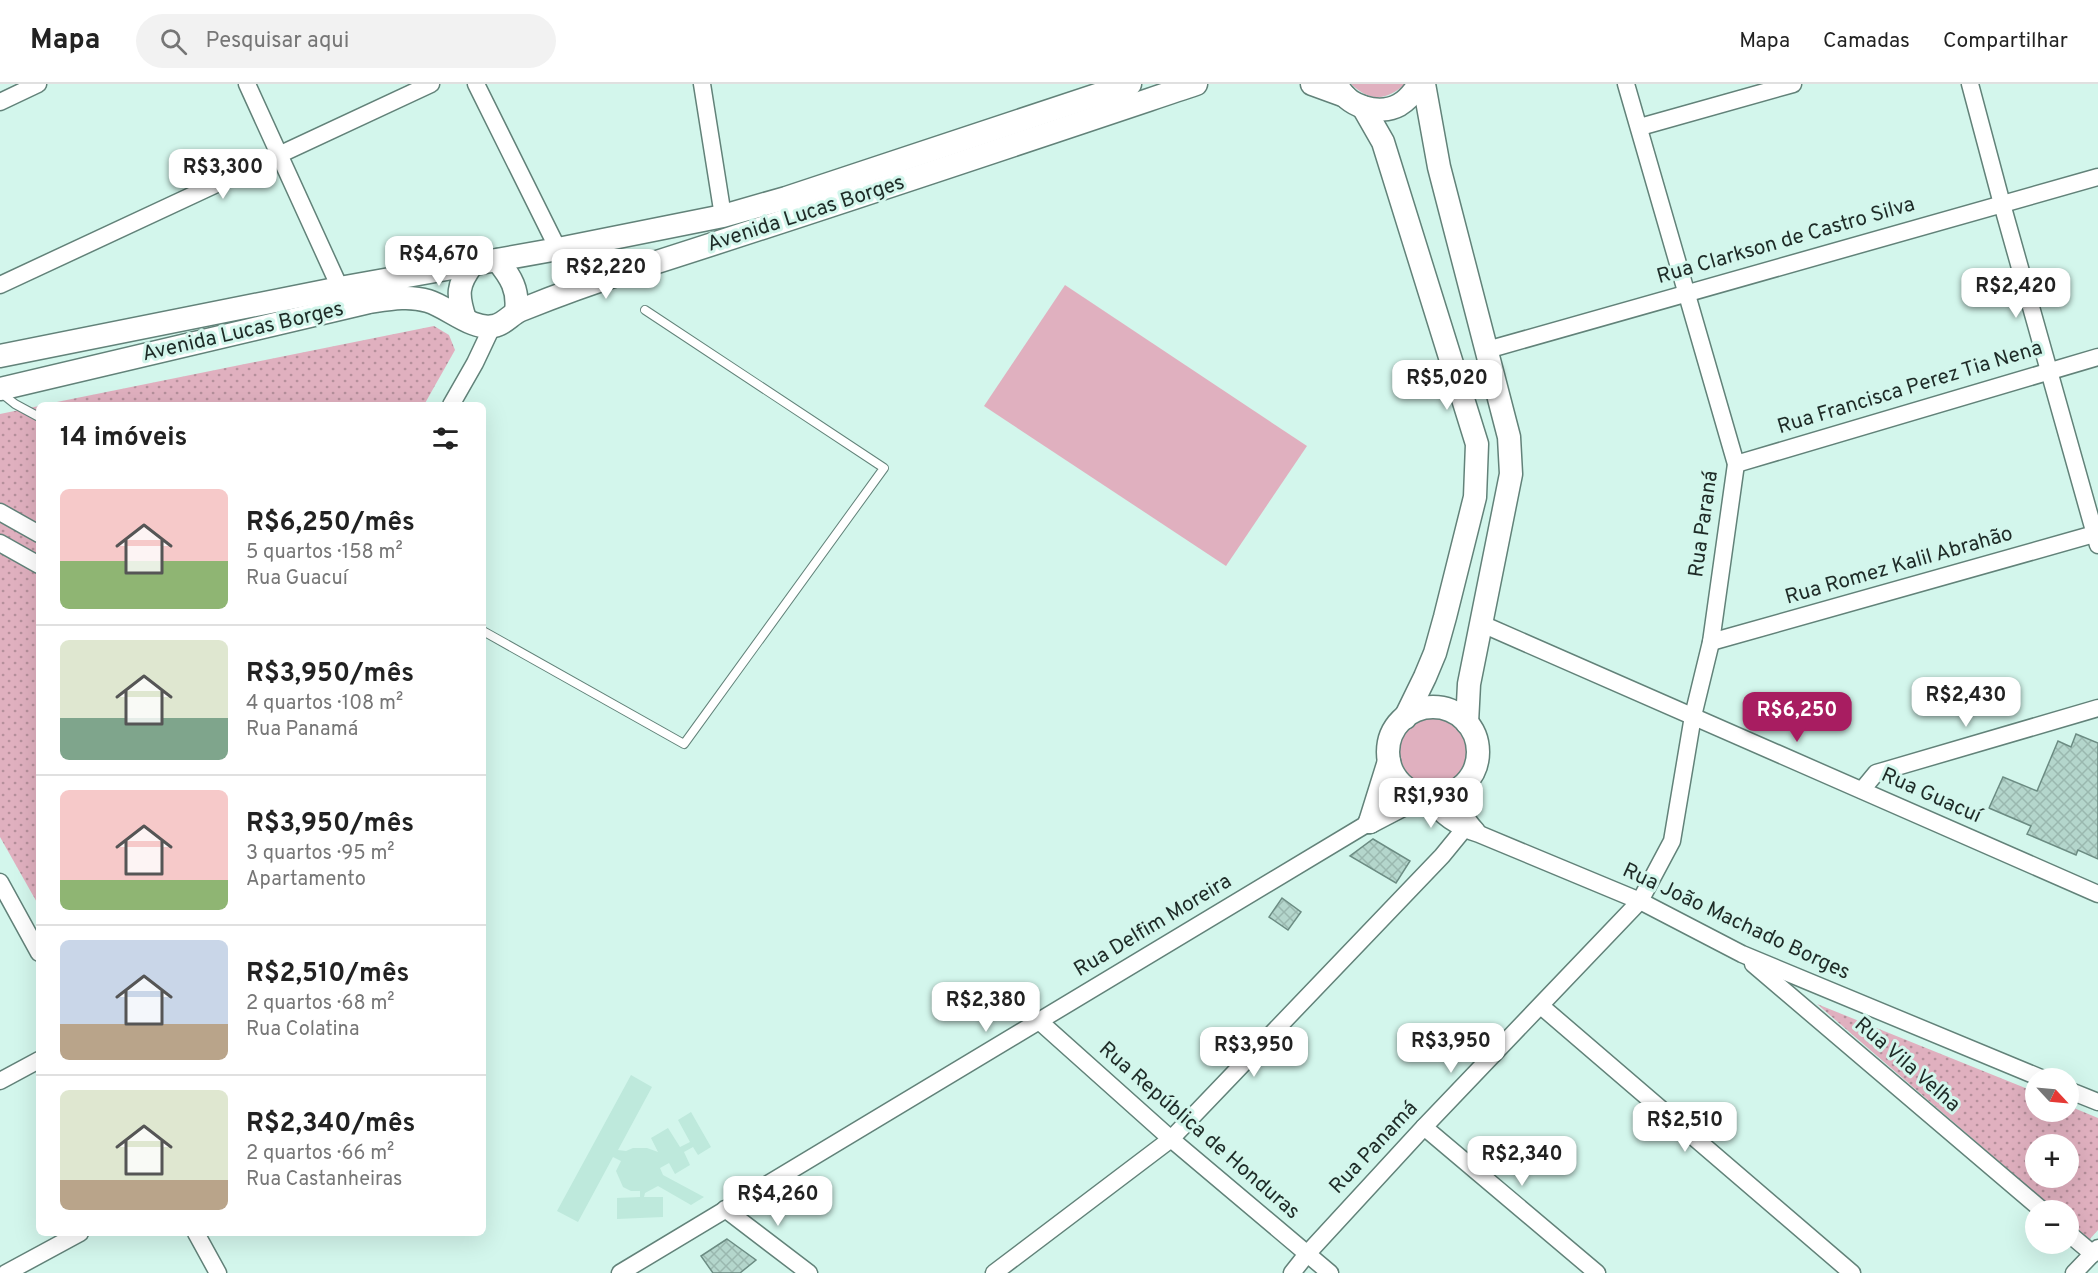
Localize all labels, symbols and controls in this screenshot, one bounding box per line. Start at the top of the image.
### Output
search box [136,14,556,68]
text: Mapa [30,23,100,59]
icon: search [157,25,190,58]
text: Pesquisar aqui [205,28,349,55]
text: Mapa [1739,28,1790,55]
text: Camadas [1823,28,1910,55]
text: Compartilhar [1943,28,2068,55]
pin: R$3,300 [168,149,278,200]
text: R$3,300 [183,155,263,181]
street label: Avenida Lucas Borges [704,169,908,259]
street label: Rua Clarkson de Castro Silva [1654,191,1918,291]
pin: R$4,670 [384,236,494,287]
text: R$4,670 [399,242,479,268]
pin: R$2,220 [551,249,661,300]
text: R$2,220 [566,255,646,281]
pin: R$2,420 [1961,268,2071,319]
text: R$2,420 [1975,274,2057,300]
street label: Avenida Lucas Borges [140,296,346,368]
street label: Rua Francisca Perez Tia Nena [1774,335,2046,441]
pin: R$5,020 [1392,360,1502,411]
text: R$5,020 [1406,366,1488,392]
text: 14 imóveis [60,422,187,455]
icon: filters [429,422,462,455]
street label: Rua Paraná [1683,469,1725,579]
text: R$6,250/mês [246,507,415,540]
icon: home [108,513,180,585]
street label: Rua Romez Kalil Abrahão [1782,521,2016,611]
text: 5 quartos · 158 m² [246,540,403,566]
text: Rua Guacuí [246,566,348,592]
text: R$3,950/mês [246,658,414,691]
icon: home [108,664,180,736]
pin: R$2,430 [1911,677,2021,728]
text: R$2,430 [1926,683,2006,709]
text: 4 quartos · 108 m² [246,691,403,717]
pin: R$6,250 [1742,692,1852,743]
text: R$6,250 [1757,698,1837,724]
text: Rua Panamá [246,717,358,743]
street label: Rua Guacuí [1877,762,1987,831]
pin: R$1,930 [1376,778,1486,829]
text: R$1,930 [1393,784,1469,810]
text: R$3,950/mês [246,808,414,841]
icon: home [108,814,180,886]
text: 3 quartos · 95 m² [246,841,395,867]
street label: Rua João Machado Borges [1618,857,1854,987]
text: Apartamento [246,867,366,893]
street label: Rua Delfim Moreira [1069,868,1237,984]
text: R$2,510/mês [246,958,409,991]
icon: home [108,964,180,1036]
pin: R$2,380 [931,982,1041,1033]
text: R$2,380 [946,988,1026,1014]
text: 2 quartos · 68 m² [246,991,395,1017]
street label: Rua Vila Velha [1848,1012,1966,1118]
text: Rua Colatina [246,1017,359,1043]
pin: R$3,950 [1396,1023,1506,1074]
pin: R$3,950 [1199,1027,1309,1078]
text: R$3,950 [1411,1029,1491,1055]
text: R$3,950 [1214,1033,1294,1059]
street label: Rua República de Honduras [1093,1036,1305,1226]
north arrow [2025,1068,2079,1122]
map controls [2025,1068,2079,1254]
street label: Rua Panamá [1324,1096,1424,1200]
pin: R$2,510 [1630,1102,1740,1153]
text: R$2,340/mês [246,1108,415,1141]
text: R$2,510 [1647,1108,1723,1134]
icon: home [108,1114,180,1186]
button: + [2025,1134,2079,1188]
pin: R$2,340 [1467,1136,1577,1187]
text: 2 quartos · 66 m² [246,1141,394,1167]
text: R$2,340 [1481,1142,1563,1168]
text: Rua Castanheiras [246,1167,402,1193]
pin: R$4,260 [723,1176,833,1227]
text: R$4,260 [737,1182,819,1208]
button: − [2025,1200,2079,1254]

